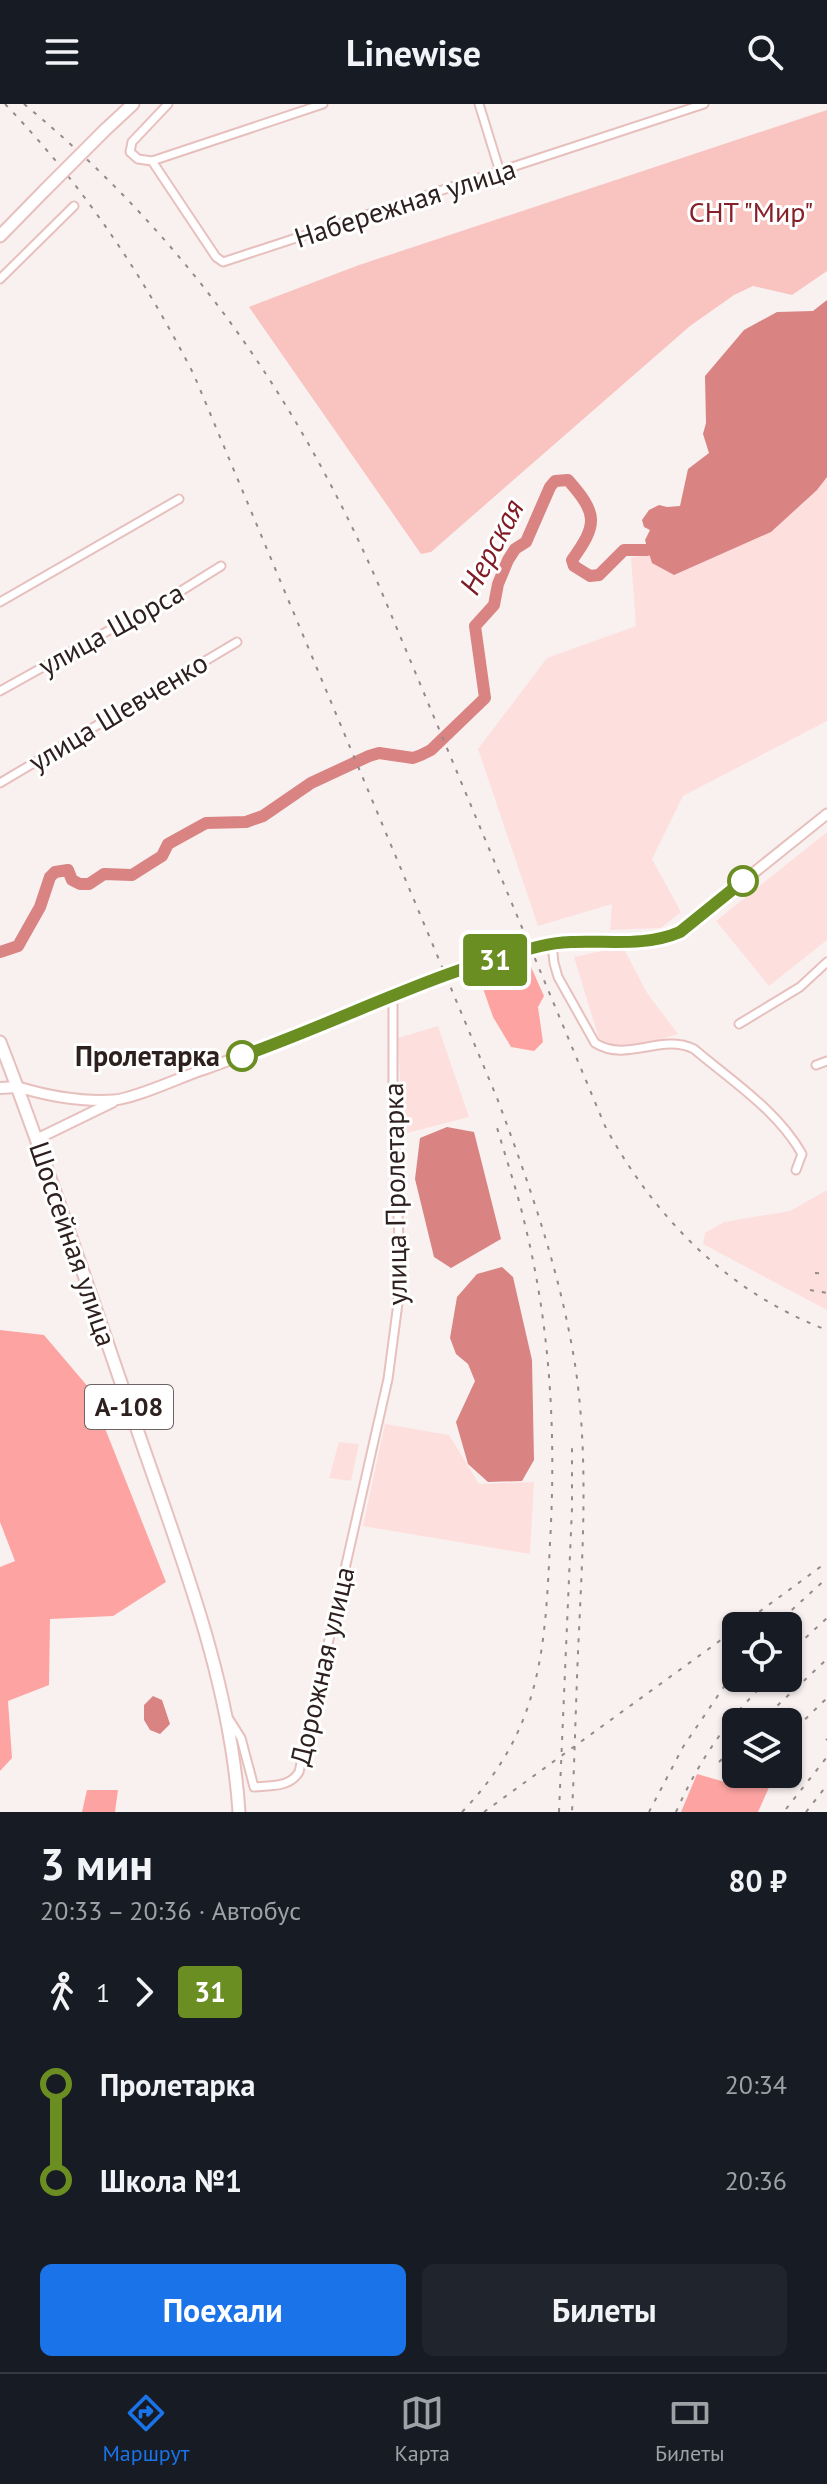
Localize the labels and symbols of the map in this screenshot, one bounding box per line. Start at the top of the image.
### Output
street label: Набережная улица [289,149,520,256]
park label: СНТ "Мир" [689,193,813,230]
water label: Нерская [449,492,532,601]
street label: улица Щорса [32,573,190,684]
street label: улица Шевченко [21,644,214,780]
unlabelled marker [728,866,758,896]
line badge: 31 [459,934,531,986]
place label: Пролетарка [75,1037,220,1074]
marker: Пролетарка [227,1041,257,1071]
street label: улица Пролетарка [374,1082,415,1306]
street label: Шоссейная улица [21,1137,126,1351]
road number: А-108 [85,1385,173,1429]
street label: Дорожная улица [281,1563,362,1769]

